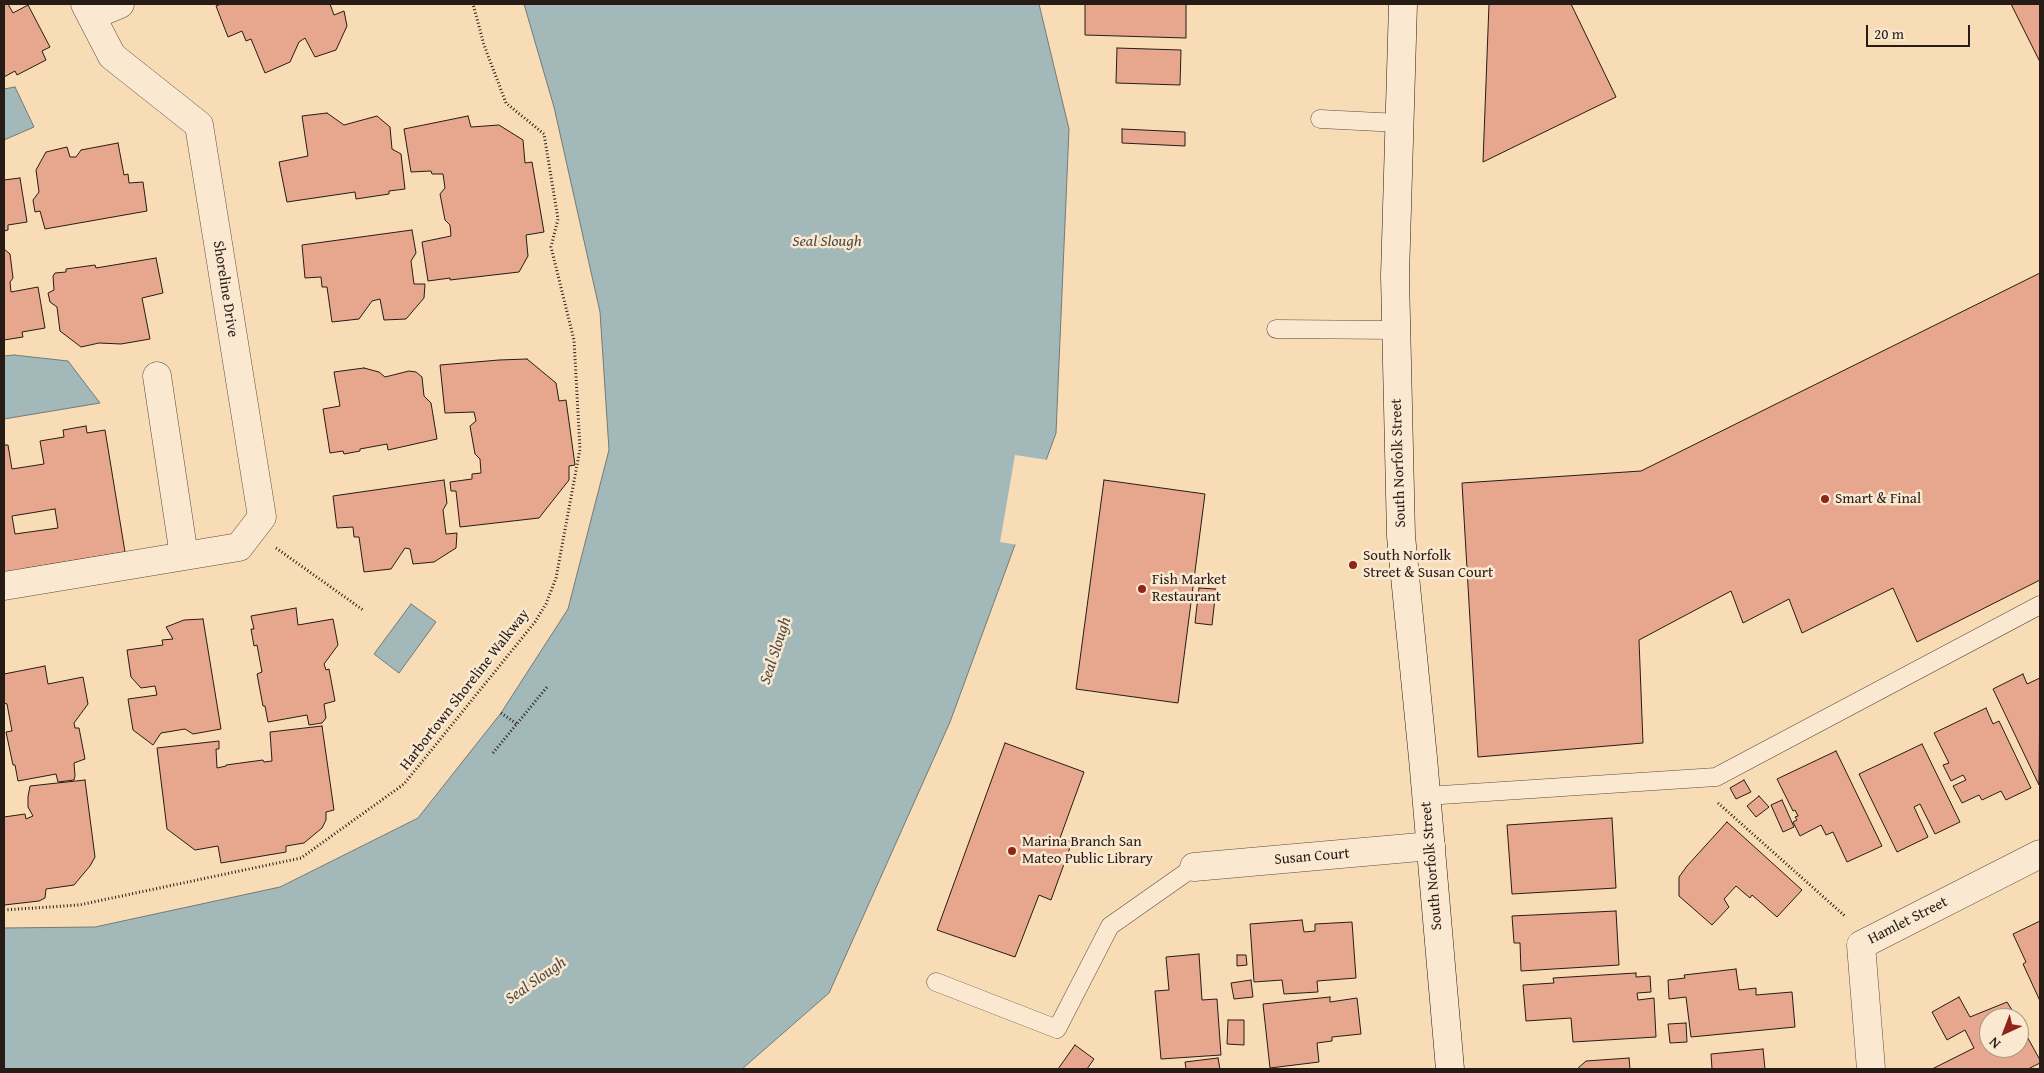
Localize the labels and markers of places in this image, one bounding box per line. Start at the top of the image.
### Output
place label: Smart & Final [1835,490,1921,508]
marker: Smart & Final [1819,493,1831,505]
place label: South Norfolk Street & Susan Court [1363,547,1493,582]
marker: South Norfolk Street & Susan Court [1347,559,1359,571]
place label: Fish Market Restaurant [1152,571,1226,606]
marker: Fish Market Restaurant [1136,583,1148,595]
place label: Marina Branch San Mateo Public Library [1022,833,1153,868]
marker: Marina Branch San Mateo Public Library [1006,845,1018,857]

